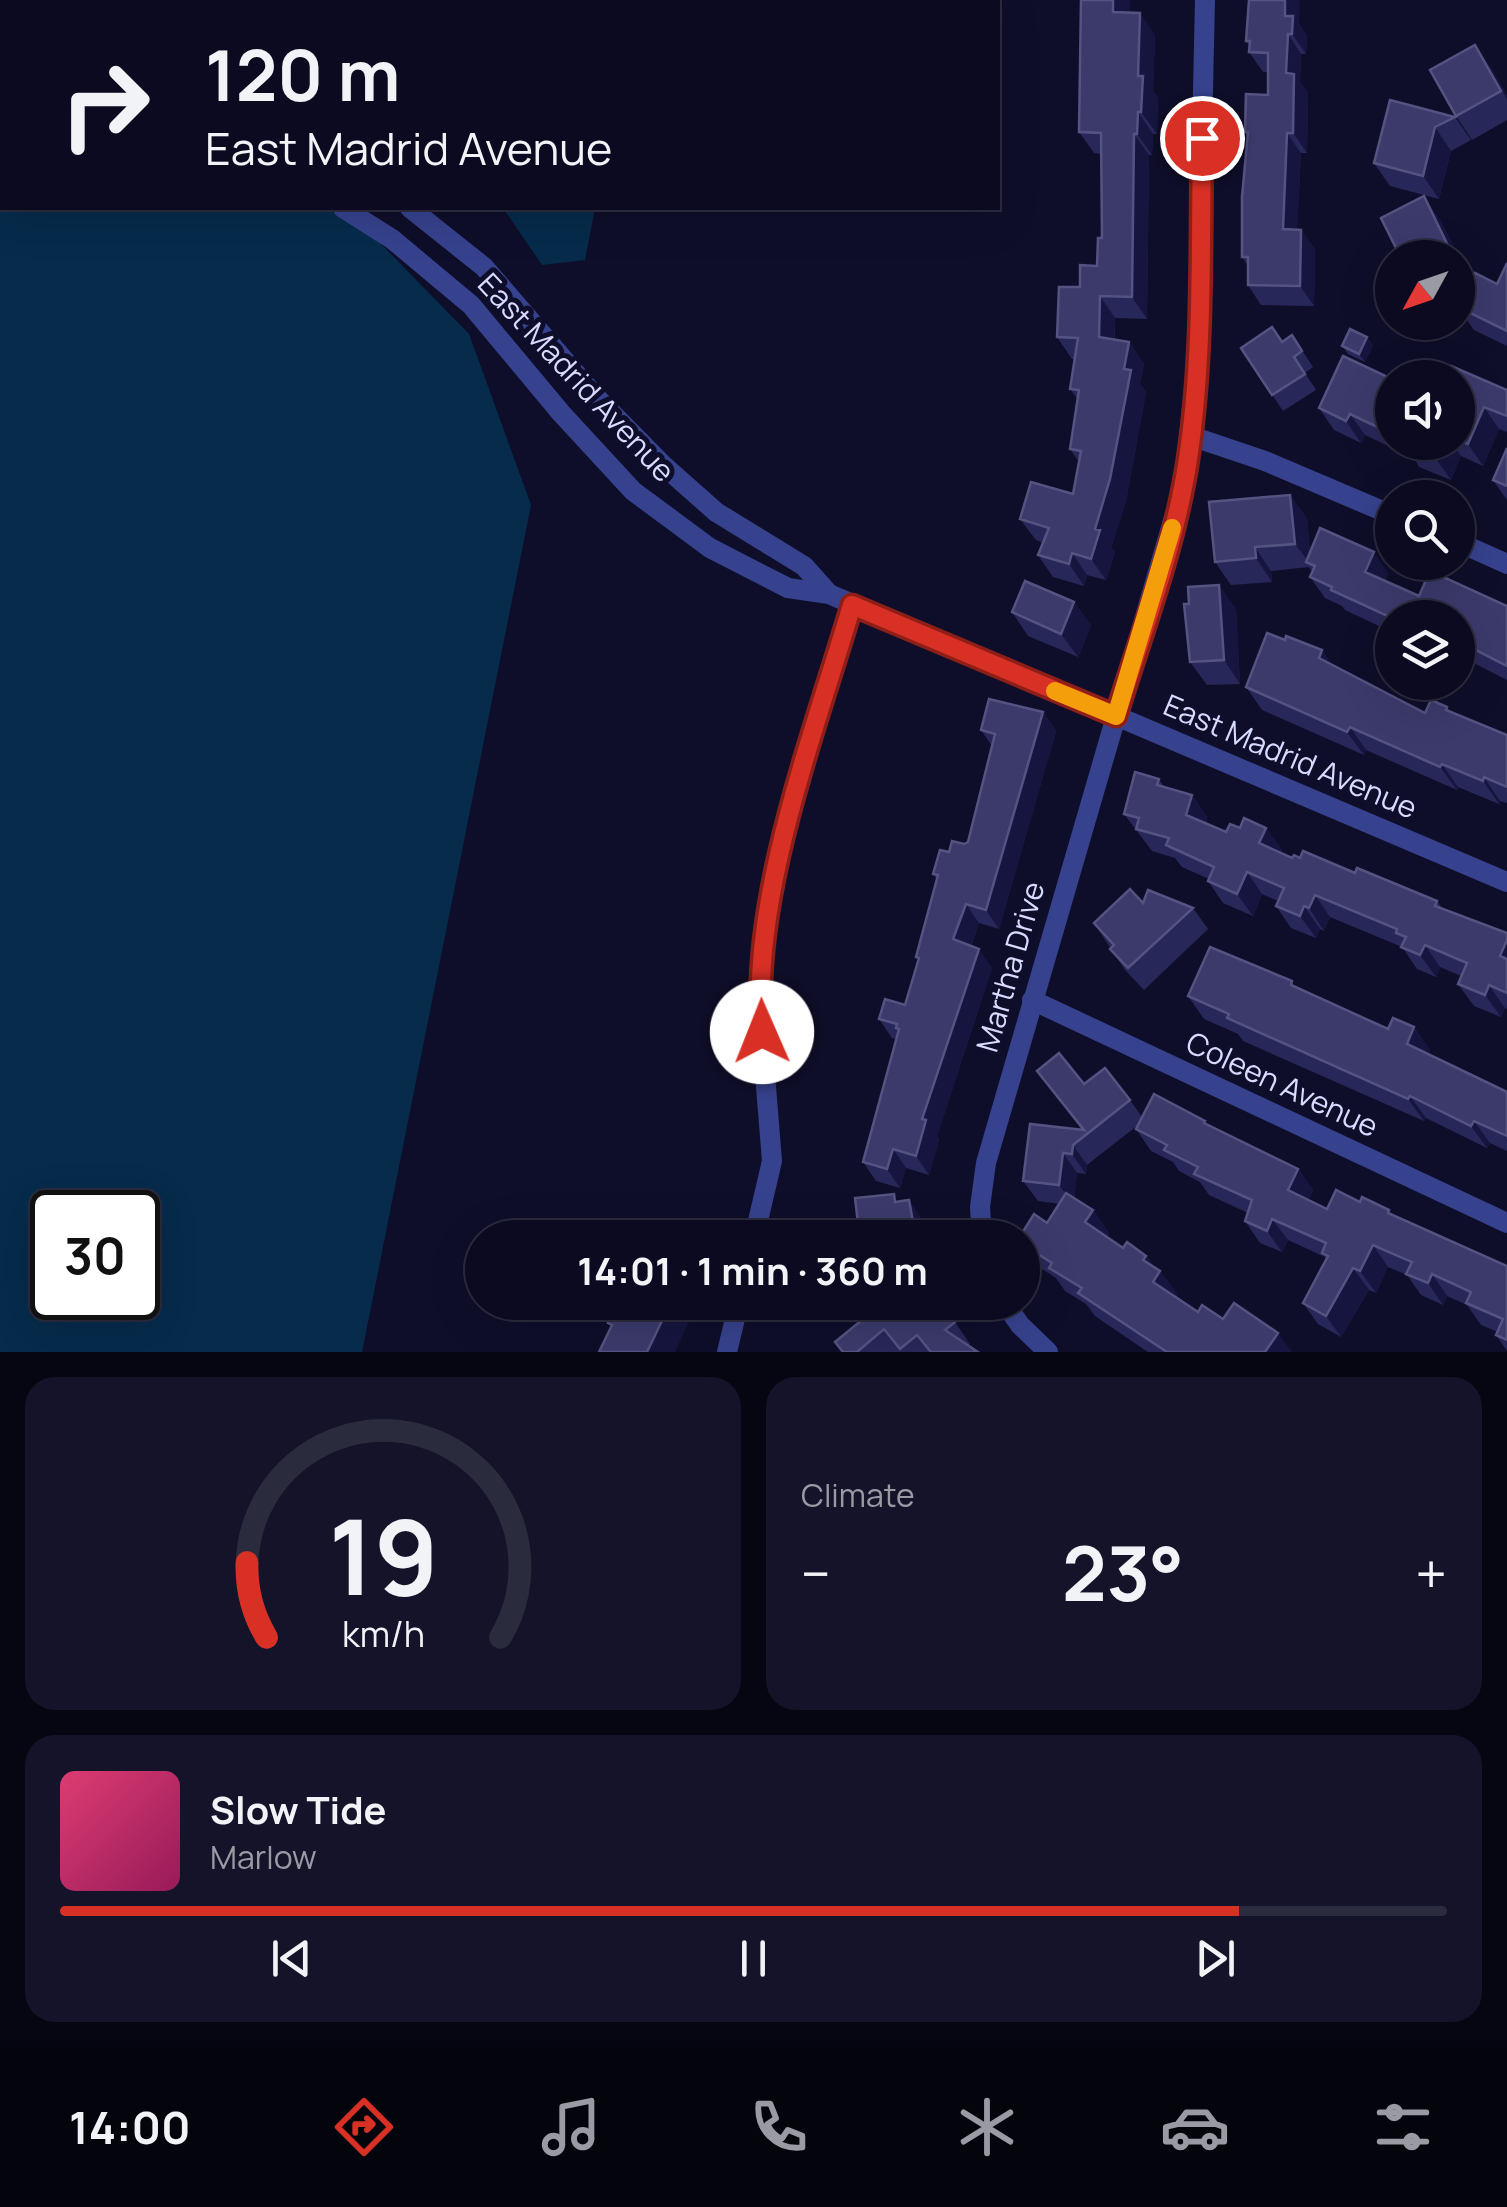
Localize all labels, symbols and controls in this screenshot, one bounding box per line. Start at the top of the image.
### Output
text: 120 m [205,26,400,122]
icon: right [40,40,170,170]
pin [1160,96,1245,181]
icon: arrive [1175,111,1230,166]
text: East Madrid Avenue [205,117,612,179]
north arrow [1375,240,1475,340]
map controls [1375,240,1475,700]
street label: East Madrid Avenue [470,264,685,490]
button: sound [1375,360,1475,460]
button: search [1375,480,1475,580]
button: layers [1375,600,1475,700]
street label: East Madrid Avenue [1158,684,1424,828]
street label: Martha Drive [966,877,1053,1057]
position arrow [710,980,814,1084]
street label: Coleen Avenue [1180,1021,1385,1146]
speed limit sign: 30 [30,1190,160,1320]
text: 14:01 · 1 min · 360 m [577,1244,928,1296]
text: Climate [801,1473,915,1517]
text: 19 [328,1484,438,1626]
text: 23° [1062,1521,1184,1624]
text: − [801,1535,831,1611]
text: + [1415,1535,1447,1611]
text: km/h [341,1609,425,1658]
text: Slow Tide [210,1783,387,1835]
text: Marlow [210,1835,317,1879]
icon: previous [264,1931,319,1986]
icon: pause [726,1931,781,1986]
icon: next [1188,1931,1243,1986]
icon: directions [329,2092,399,2162]
icon: music [536,2092,606,2162]
icon: phone [744,2092,814,2162]
icon: climate [952,2092,1022,2162]
icon: car [1160,2092,1230,2162]
icon: filters [1368,2092,1438,2162]
text: 14:00 [69,2096,191,2158]

